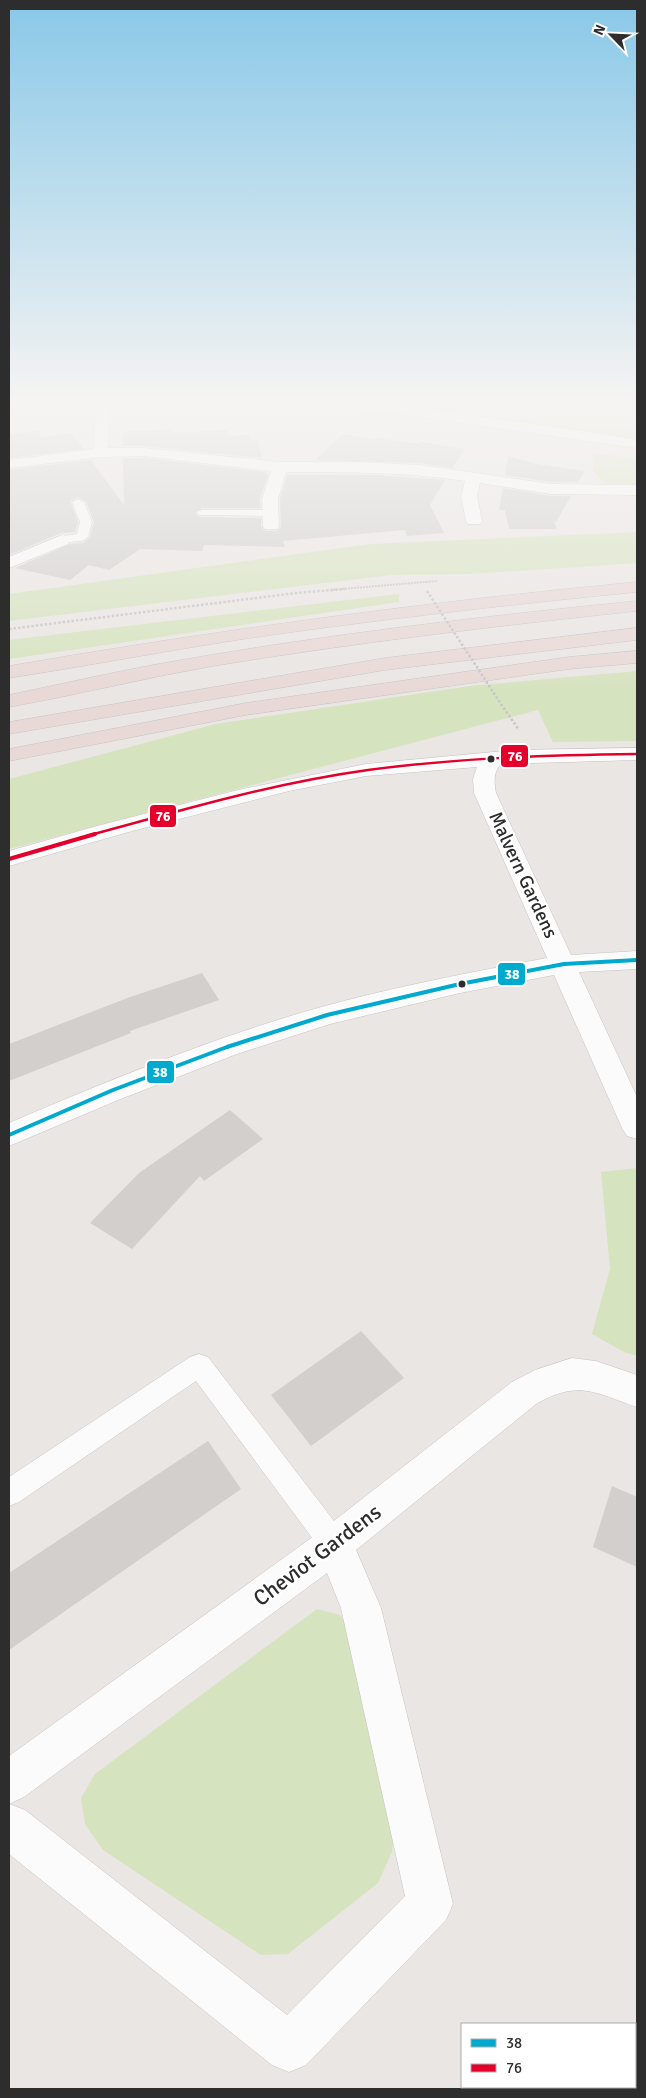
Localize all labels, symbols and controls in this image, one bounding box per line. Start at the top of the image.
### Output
north arrow [586,10,636,60]
text: N [590,22,609,38]
line badge: 76 [500,744,529,768]
text: 76 [507,748,523,765]
unlabelled marker [486,754,496,764]
line badge: 76 [149,804,177,828]
text: 76 [155,808,171,825]
street label: Malvern Gardens [483,808,563,942]
line badge: 38 [497,962,526,986]
text: 38 [504,966,520,983]
unlabelled marker [457,979,467,989]
line badge: 38 [146,1060,175,1084]
text: 38 [152,1064,168,1081]
street label: Cheviot Gardens [248,1498,386,1612]
legend [461,2023,636,2088]
text: 38 [506,2034,522,2052]
text: 76 [506,2059,522,2077]

